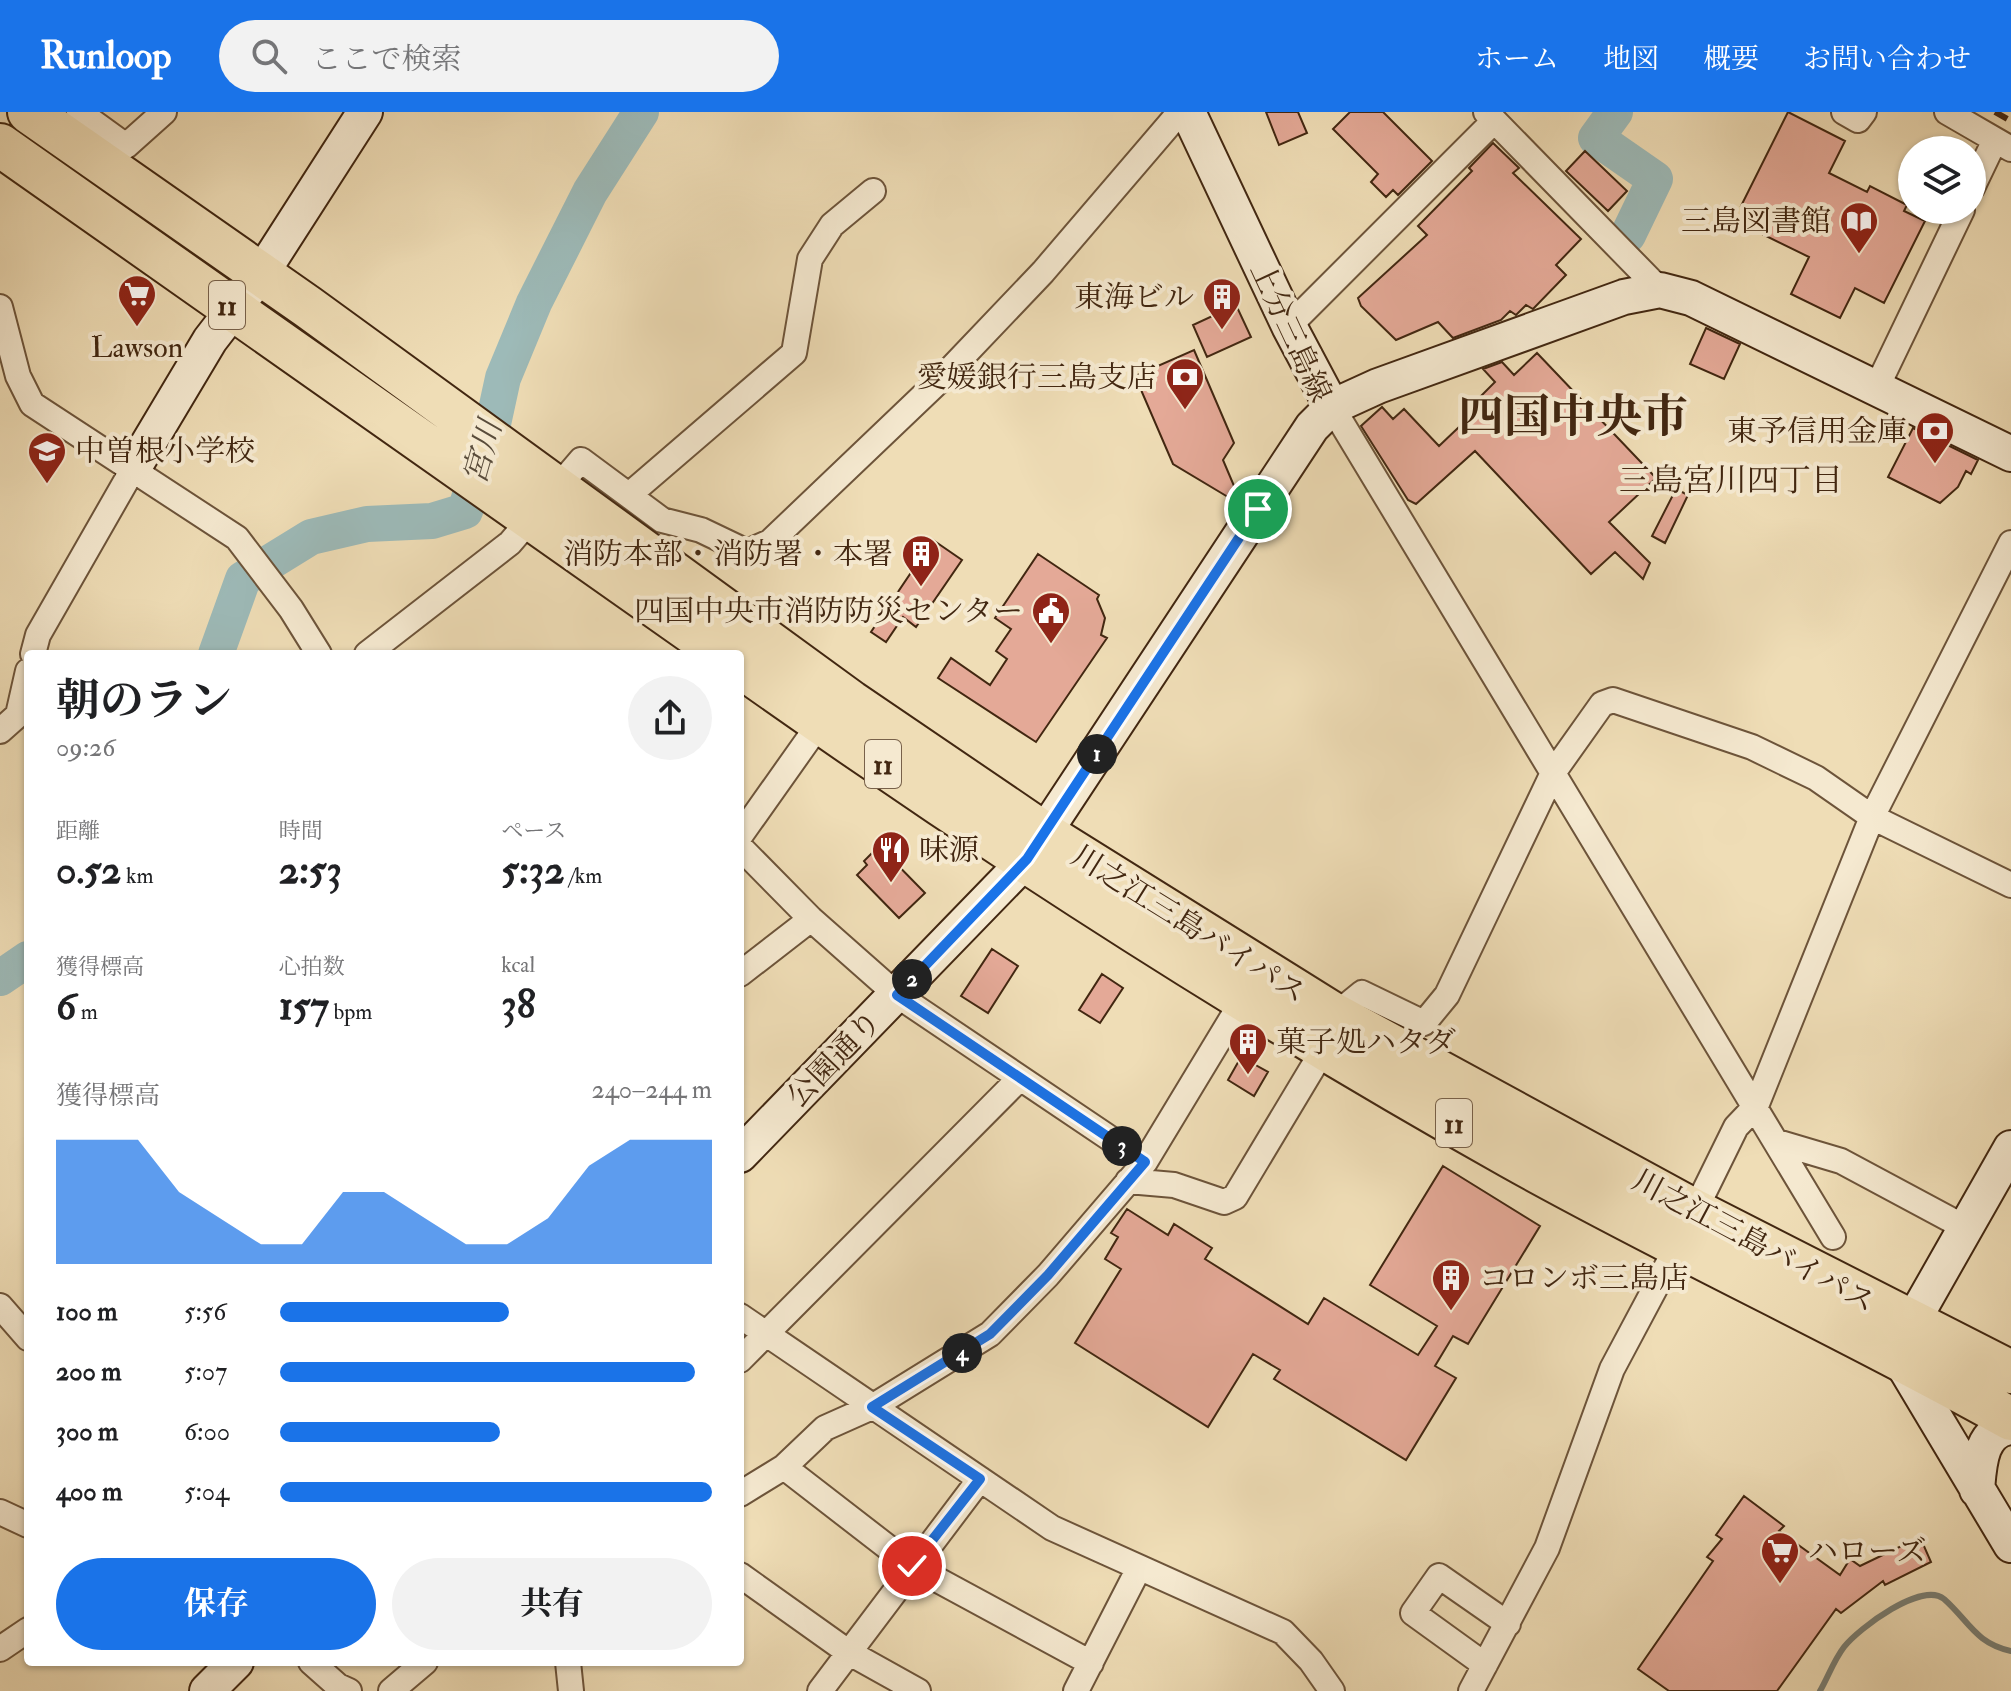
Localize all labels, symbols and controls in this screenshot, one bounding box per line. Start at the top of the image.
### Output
search box [219,20,779,92]
text: Runloop [40,32,171,80]
icon: search [247,34,291,78]
text: ここで検索 [311,41,461,78]
text: ホーム [1475,42,1559,77]
text: 地図 [1603,42,1659,77]
text: 概要 [1703,42,1759,77]
text: お問い合わせ [1803,42,1971,77]
map controls [1898,136,1986,224]
button: layers [1898,136,1986,224]
library icon: 三島図書館 [1838,200,1880,255]
place label: 三島図書館 [1681,203,1831,240]
street label: 上分三島線 [1242,256,1339,408]
supermarket icon: Lawson [116,273,158,328]
building icon: 東海ビル [1201,276,1243,331]
place label: 東海ビル [1074,279,1194,316]
road number: 11 [209,281,245,329]
place label: Lawson [91,329,183,366]
bank icon: 愛媛銀行三島支店 [1164,356,1206,411]
place label: 愛媛銀行三島支店 [917,359,1157,396]
district label: 四国中央市 [1458,389,1688,446]
bank icon: 東予信用金庫 [1914,410,1956,465]
water label: 宮川 [455,413,512,489]
place label: 東予信用金庫 [1727,413,1907,450]
school or university icon: 中曽根小学校 [26,430,68,485]
place label: 中曽根小学校 [75,433,255,470]
district label: 三島宮川四丁目 [1619,461,1843,501]
pin [1224,475,1292,543]
icon: arrive [1236,487,1280,531]
building icon: 消防本部・消防署・本署 [900,533,942,588]
place label: 消防本部・消防署・本署 [563,536,893,573]
public building icon: 四国中央市消防防災センター [1030,590,1072,645]
place label: 四国中央市消防防災センター [634,593,1023,630]
text: 朝のラン [56,674,232,729]
button: share [628,676,712,760]
text: 09:26 [56,732,115,764]
pin: 1 [1077,734,1117,774]
road number: 11 [865,740,901,788]
text: 1 [1093,740,1101,768]
text: 距離 [56,817,100,845]
text: 時間 [279,817,323,845]
text: ペース [501,817,566,845]
restaurant icon: 味源 [870,829,912,884]
place label: 味源 [919,832,979,869]
street label: 川之江三島バイパス [1065,837,1313,1011]
text: 0.52 [56,845,121,896]
text: 2:53 [279,845,342,896]
text: 5:32 [501,845,564,896]
text: km [121,862,154,890]
text: /km [564,862,602,890]
text: kcal [501,951,535,979]
text: 獲得標高 [56,953,144,981]
text: 心拍数 [279,953,345,981]
pin: 2 [892,959,932,999]
text: 2 [906,965,918,993]
text: 38 [501,979,535,1030]
text: 6 [56,981,76,1032]
text: 157 [279,981,329,1032]
text: m [76,998,98,1026]
text: bpm [329,998,372,1026]
street label: 公園通り [779,1003,889,1115]
building icon: 菓子処ハタダ [1227,1021,1269,1076]
place label: 菓子処ハタダ [1276,1024,1456,1061]
text: 240–244 m [591,1074,712,1106]
text: 獲得標高 [56,1080,160,1112]
road number: 11 [1436,1099,1472,1147]
pin: 3 [1102,1126,1142,1166]
text: 3 [1118,1132,1126,1160]
street label: 川之江三島バイパス [1626,1162,1881,1321]
building icon: コロンボ三島店 [1430,1257,1472,1312]
place label: コロンボ三島店 [1479,1260,1689,1297]
text: 100 m [56,1296,117,1328]
text: 5:56 [184,1296,226,1328]
pin: 4 [942,1333,982,1373]
text: 4 [956,1339,968,1367]
text: 200 m [56,1356,121,1388]
text: 5:07 [184,1356,227,1388]
text: 300 m [56,1416,118,1448]
text: 6:00 [184,1416,230,1448]
text: 400 m [56,1476,122,1508]
text: 5:04 [184,1476,229,1508]
supermarket icon: ハローズ [1759,1530,1801,1585]
pin [878,1532,946,1600]
place label: ハローズ [1808,1533,1927,1570]
icon: check [890,1544,934,1588]
button: 保存 [56,1558,376,1650]
button: 共有 [392,1558,712,1650]

